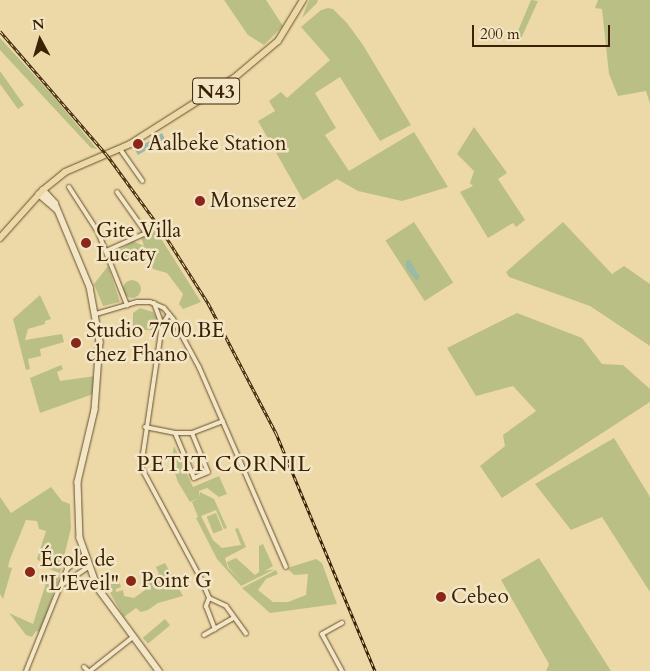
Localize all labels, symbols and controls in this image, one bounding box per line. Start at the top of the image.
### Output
north arrow [15,15,65,65]
text: N [31,15,45,35]
scale bar [475,15,612,47]
text: 200 m [480,24,520,44]
road number: N43 [191,74,241,108]
place label: Aalbeke Station [148,131,287,157]
marker: Aalbeke Station [132,138,144,150]
place label: Monserez [210,188,296,214]
marker: Monserez [194,195,206,207]
place label: Gite Villa Lucaty [96,218,181,268]
marker: Gite Villa Lucaty [80,237,92,249]
place label: Studio 7700.BE chez Fhano [86,318,224,368]
marker: Studio 7700.BE chez Fhano [70,337,82,349]
district label: PETIT CORNIL [135,452,313,478]
place label: École de "L'Eveil" [40,547,119,597]
marker: École de "L'Eveil" [24,566,36,578]
place label: Point G [141,568,212,594]
marker: Point G [125,575,137,587]
place label: Cebeo [451,584,509,610]
marker: Cebeo [435,591,447,603]

